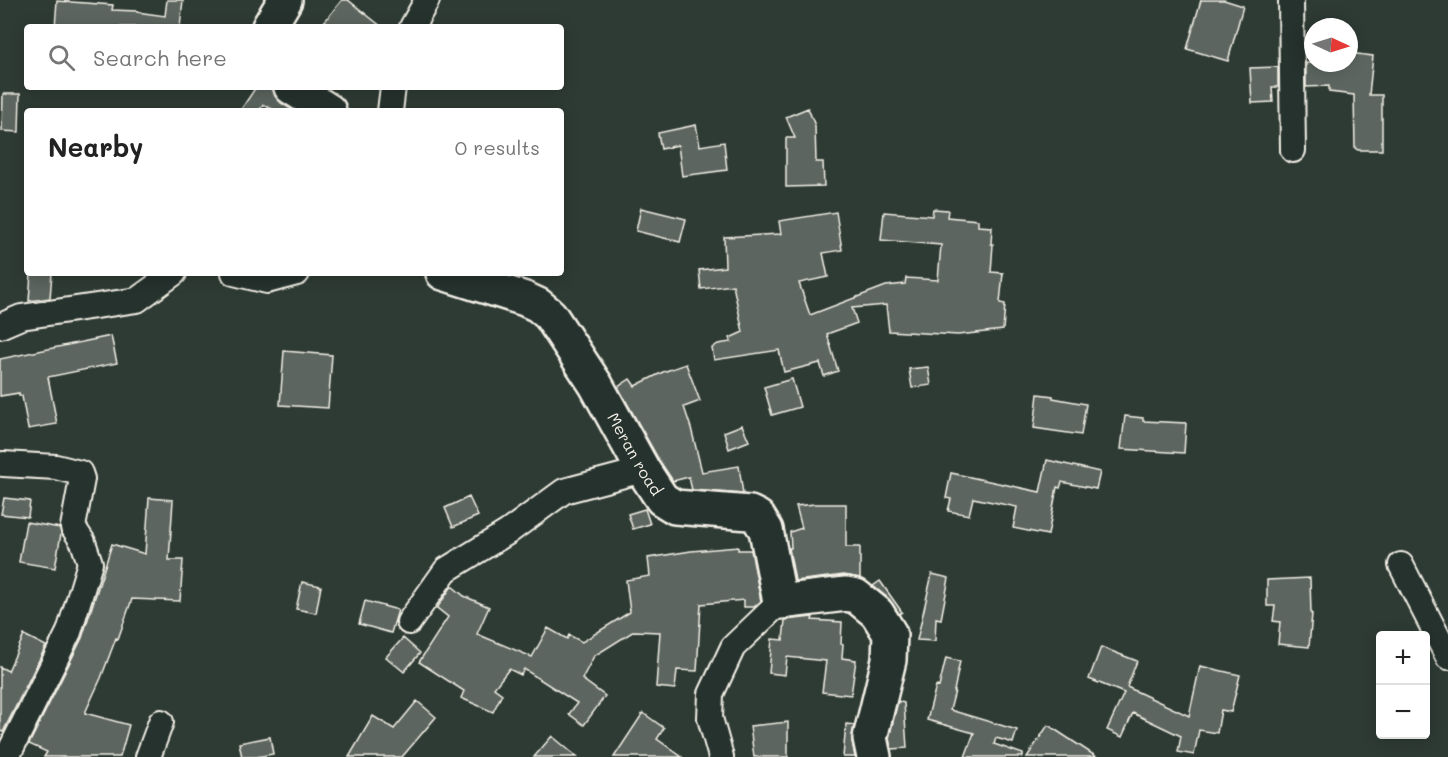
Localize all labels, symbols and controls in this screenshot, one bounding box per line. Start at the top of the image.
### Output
north arrow [1304,18,1358,72]
search box [24,24,564,90]
icon: search [45,41,78,74]
text: Search here [93,43,227,72]
text: Nearby [48,130,143,164]
text: 0 results [455,134,540,160]
street label: Meran road [603,409,668,499]
map controls [1376,631,1430,739]
button: + [1376,631,1430,685]
button: − [1376,685,1430,739]

